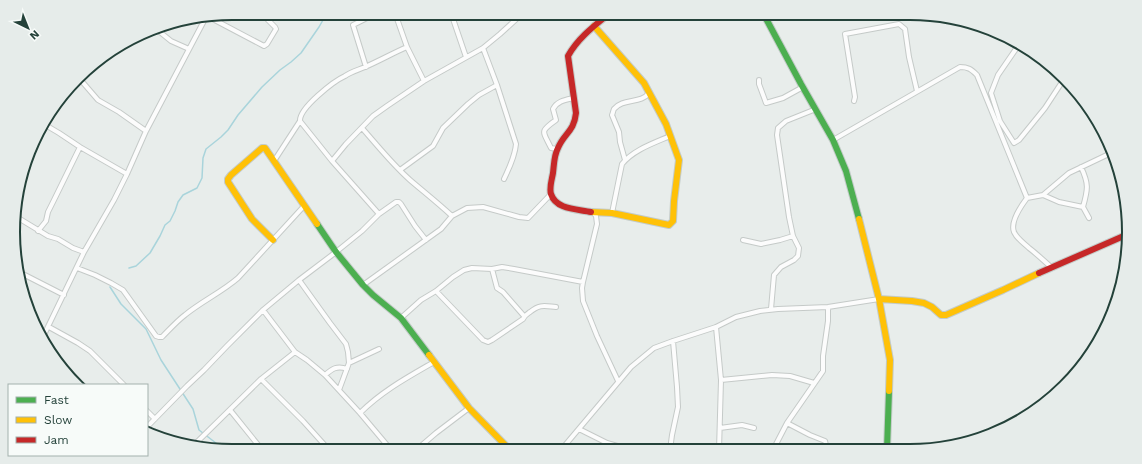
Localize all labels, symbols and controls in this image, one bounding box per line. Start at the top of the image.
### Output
north arrow [8,8,48,48]
text: N [27,27,42,42]
legend [8,384,148,456]
text: Fast [44,393,69,407]
text: Slow [44,413,72,427]
text: Jam [44,433,69,447]

